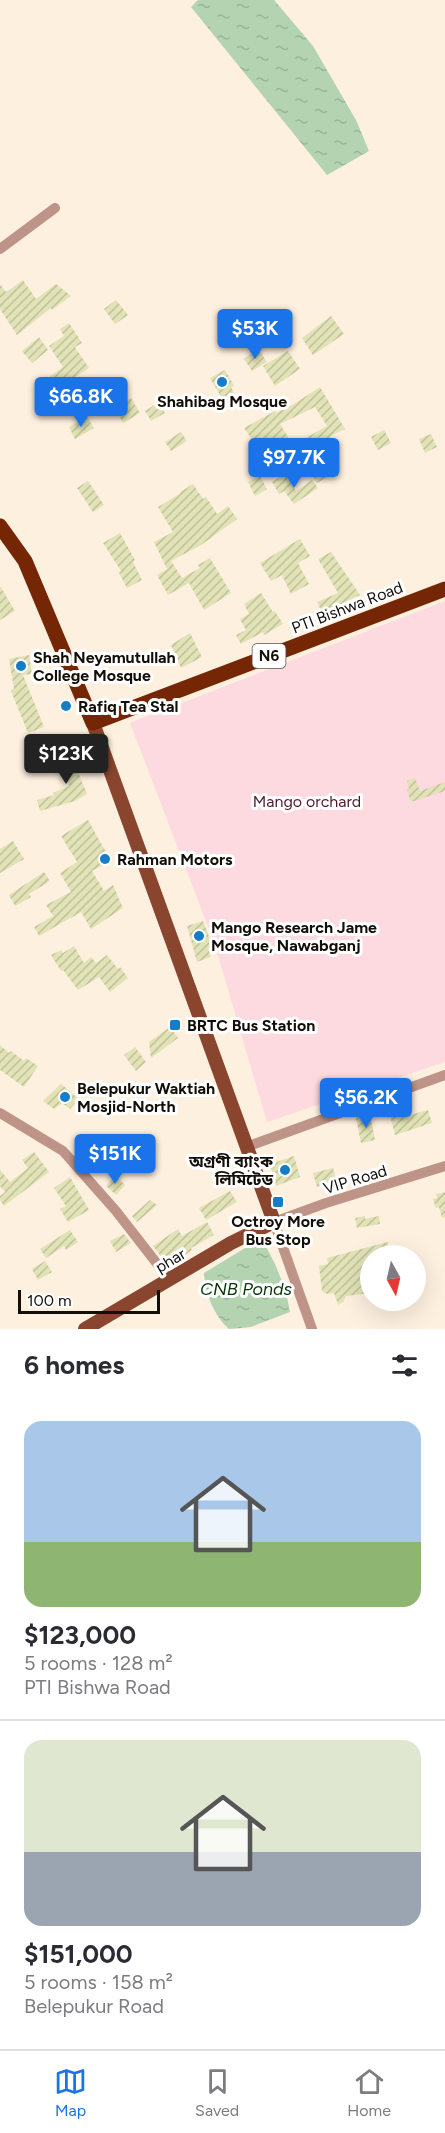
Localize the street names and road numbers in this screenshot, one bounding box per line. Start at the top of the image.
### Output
street label: PTI Bishwa Road [289,578,405,637]
road number: N6 [252,644,286,668]
street label: VIP Road [321,1161,389,1198]
street label: phar [152,1244,189,1277]

